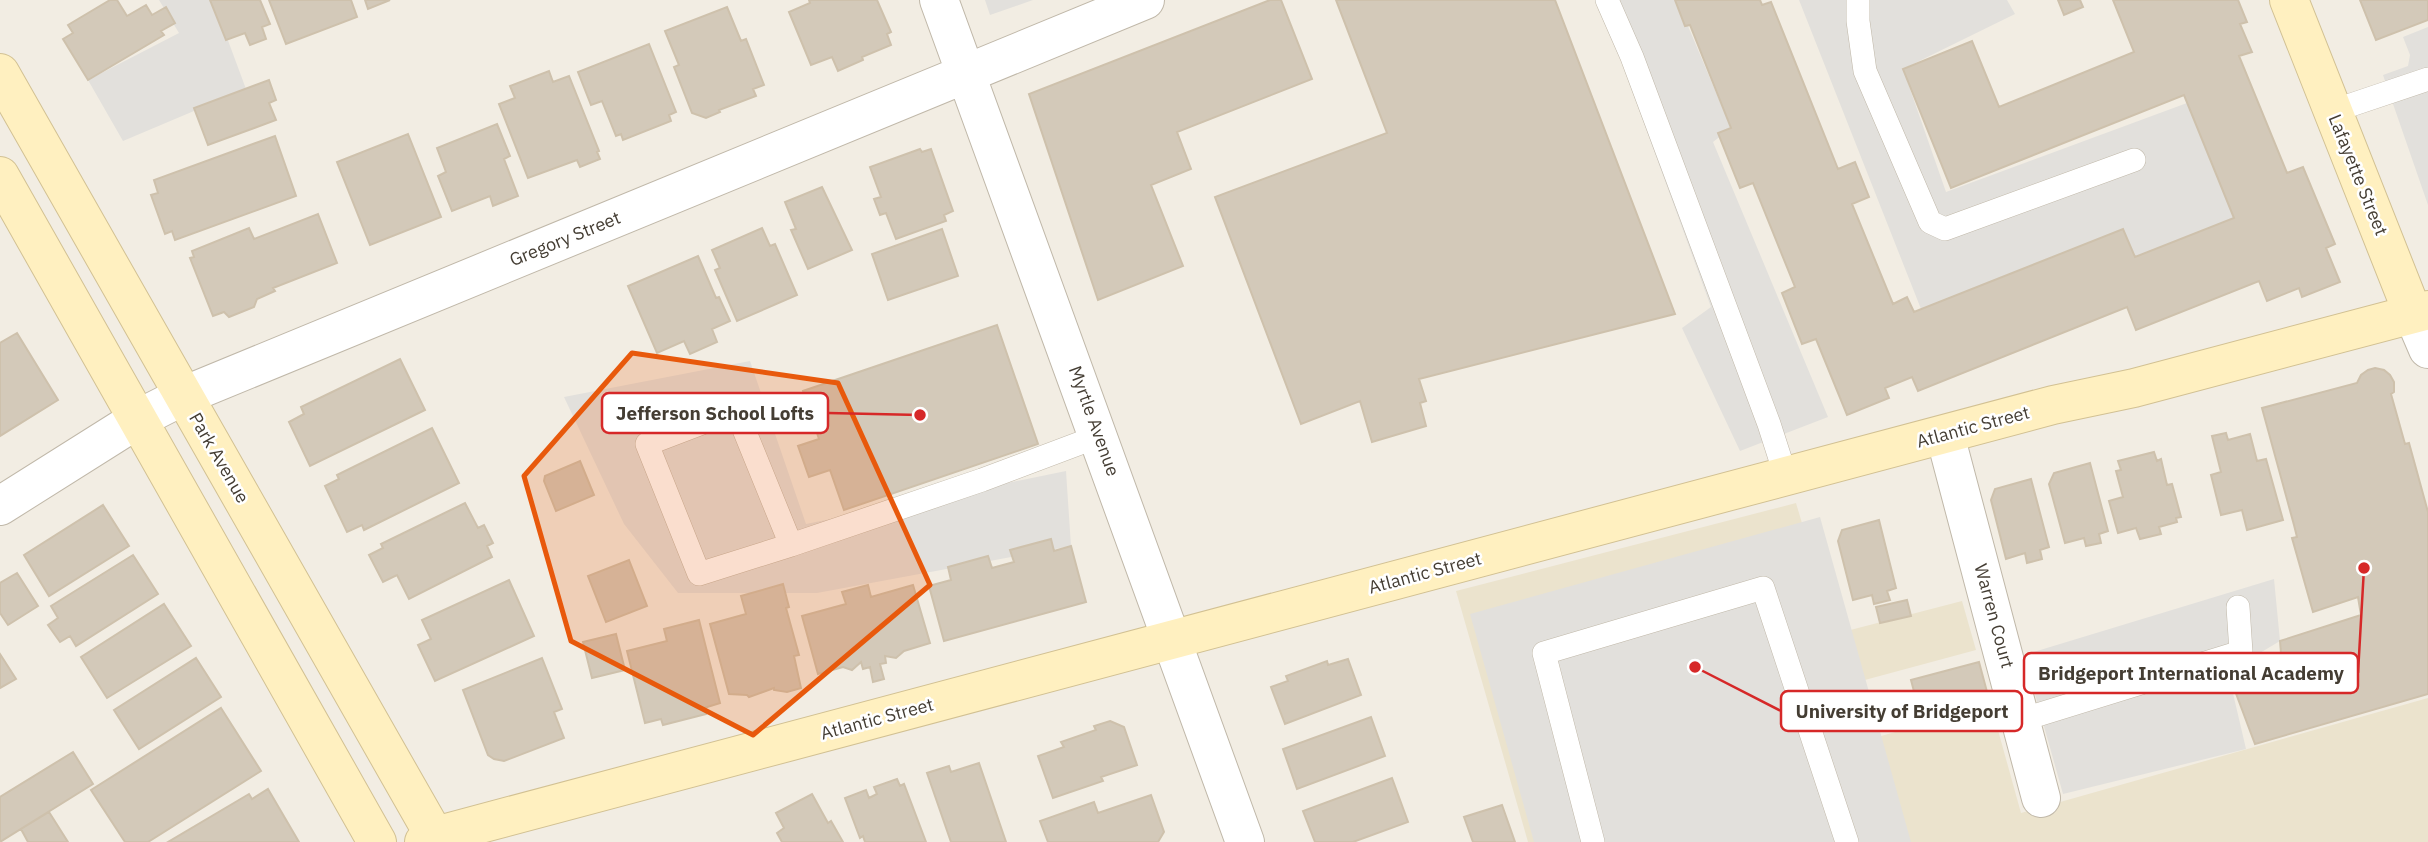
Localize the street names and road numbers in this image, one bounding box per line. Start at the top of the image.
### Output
street label: Lafayette Street [2324,111,2393,239]
street label: Gregory Street [506,206,624,271]
street label: Myrtle Avenue [1064,363,1125,479]
street label: Atlantic Street [1914,400,2032,453]
street label: Park Avenue [184,408,255,507]
street label: Atlantic Street [1366,546,1484,599]
street label: Warren Court [1969,561,2019,671]
street label: Atlantic Street [818,692,936,745]

